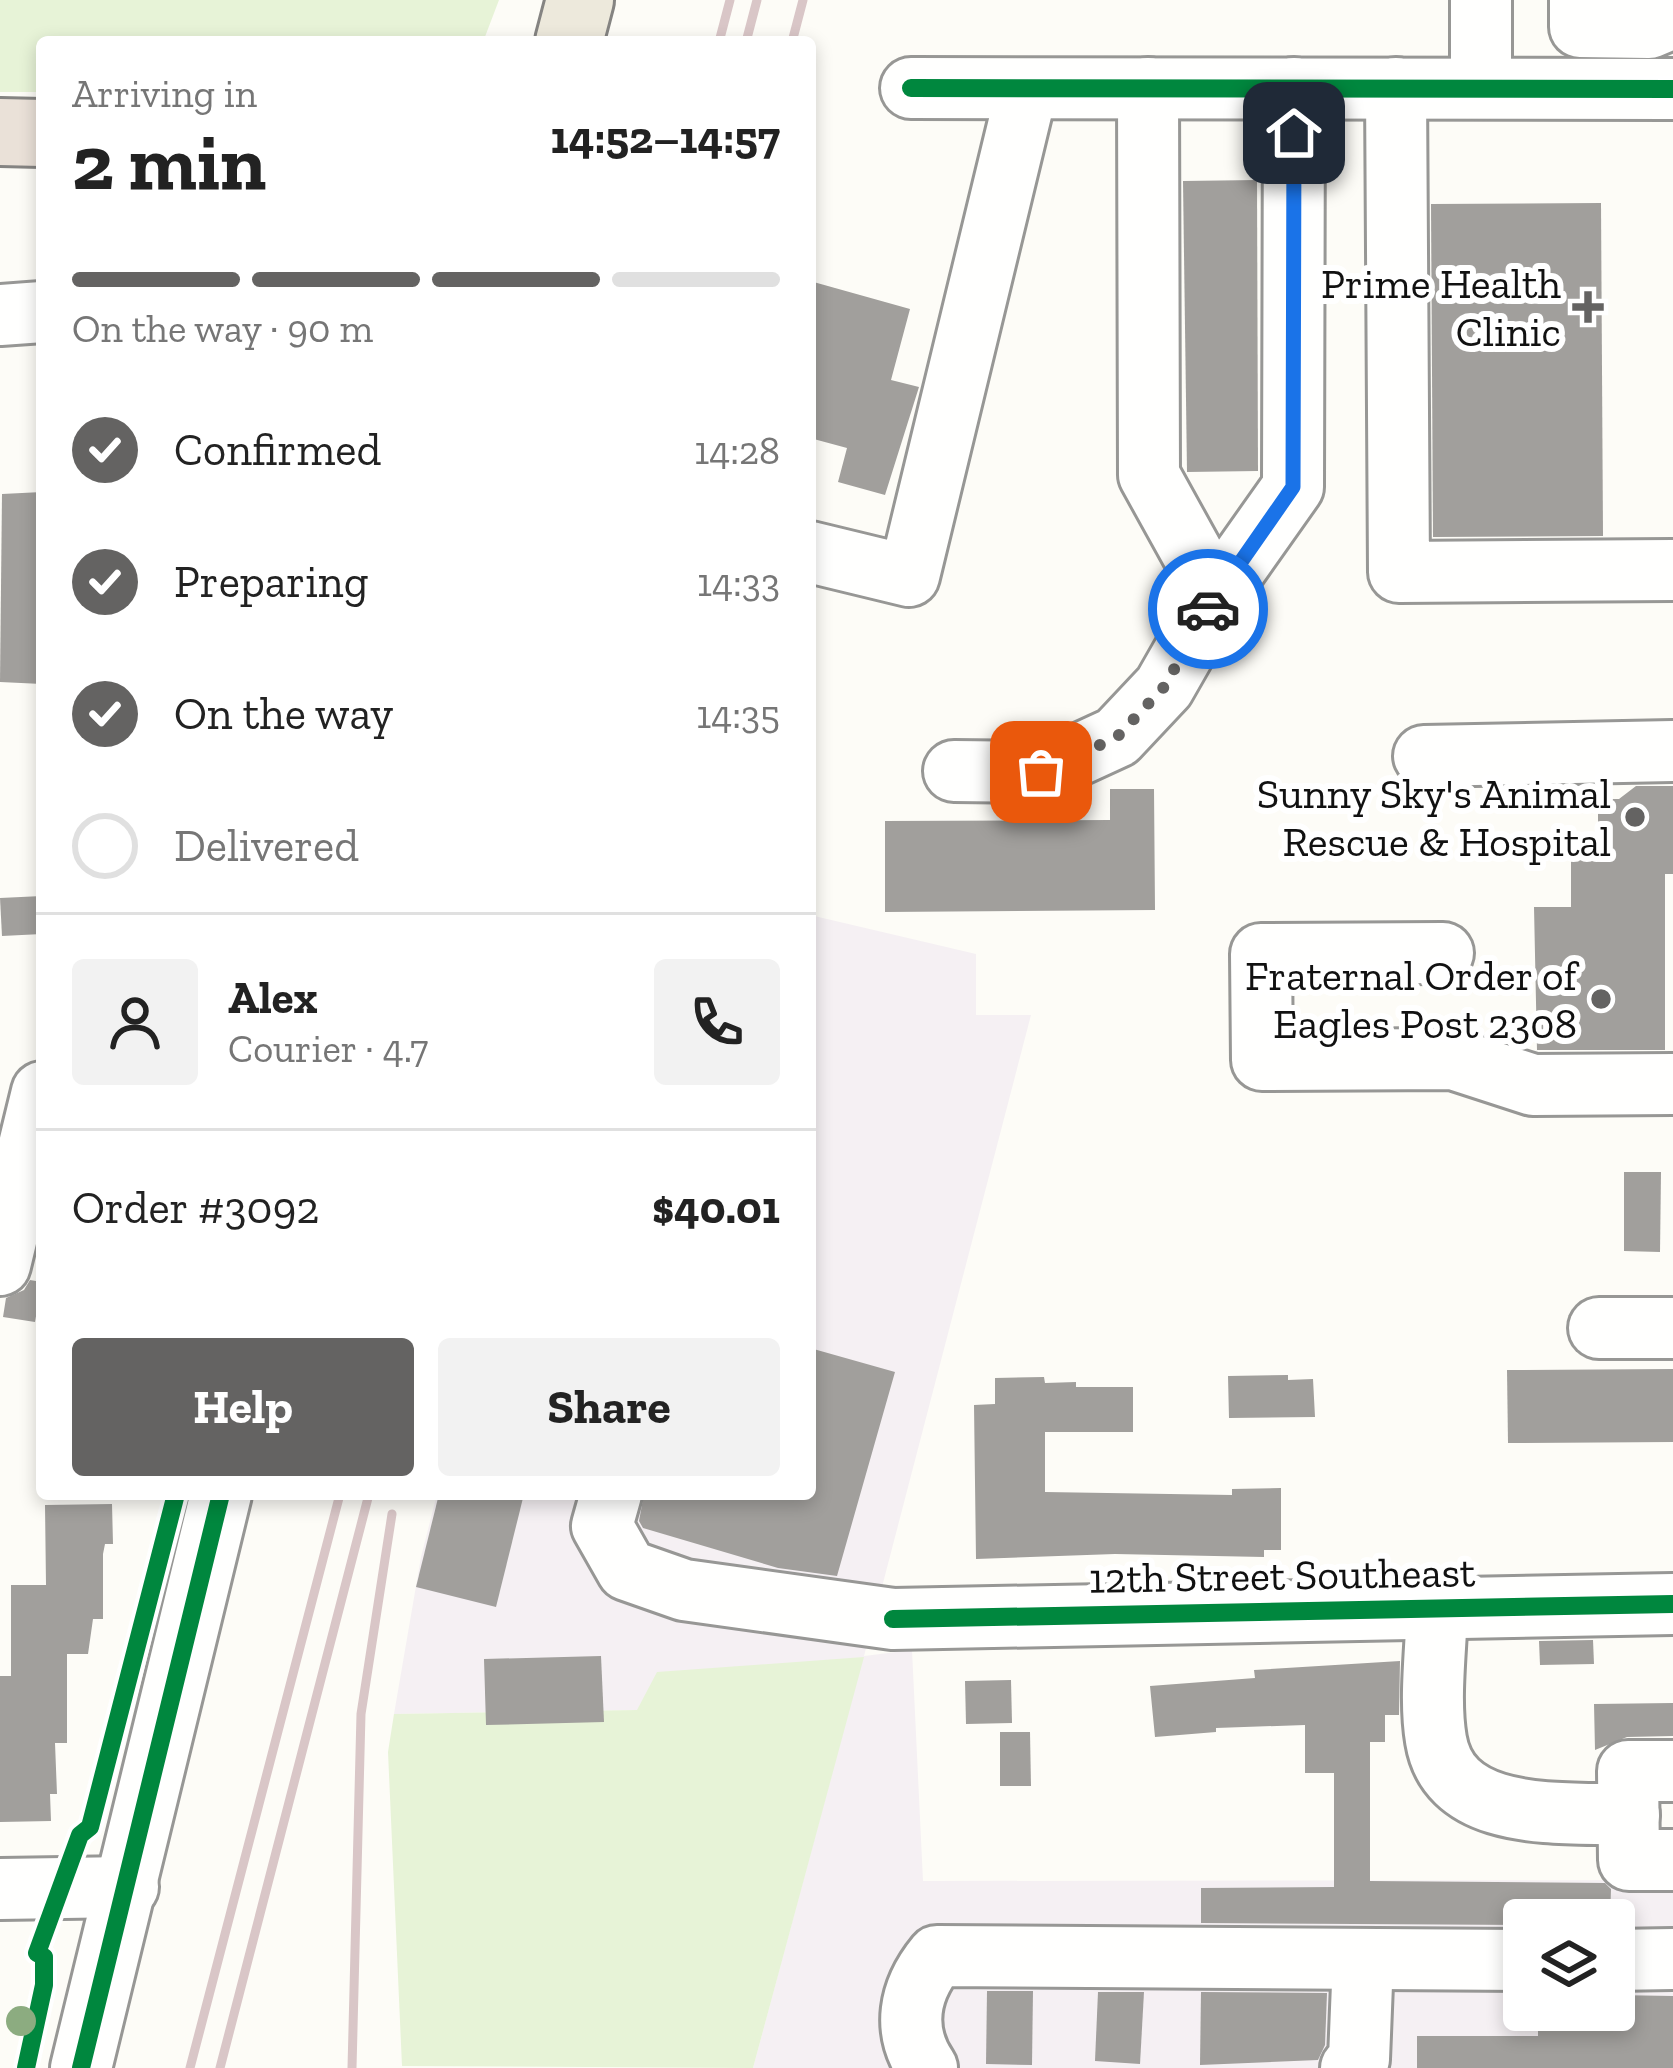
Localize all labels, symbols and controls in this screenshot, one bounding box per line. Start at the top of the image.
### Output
text: Arriving in [72,70,257,117]
pin [1243,82,1345,184]
icon: home [1261,100,1327,166]
text: 14:52–14:57 [551,111,780,165]
text: 2 min [72,115,266,209]
place label: Prime Health Clinic [1321,258,1561,357]
marker: Prime Health Clinic [1572,291,1604,323]
text: On the way · 90 m [72,305,373,352]
icon: check [72,417,138,483]
text: Confirmed [174,423,381,477]
text: 14:28 [694,427,780,474]
icon: check [72,549,138,615]
courier [1148,549,1268,669]
text: Preparing [174,555,368,609]
text: 14:33 [697,559,780,606]
icon: car [1175,576,1241,642]
icon: check [72,681,138,747]
text: On the way [174,687,393,741]
text: 14:35 [696,691,780,738]
pin [990,721,1092,823]
icon: bag [1008,739,1074,805]
place label: Sunny Sky's Animal Rescue & Hospital [1257,768,1611,867]
marker: Sunny Sky's Animal Rescue & Hospital [1622,804,1648,830]
text: Delivered [174,819,359,873]
place label: Fraternal Order of Eagles Post 2308 [1245,950,1580,1049]
button: person [72,959,198,1085]
button: phone [654,959,780,1085]
text: Alex [228,971,318,1025]
marker: Fraternal Order of Eagles Post 2308 [1588,986,1614,1012]
text: Courier · 4.7 [228,1025,428,1072]
text: Order #3092 [72,1181,320,1235]
text: $40.01 [652,1181,780,1235]
button: Help [72,1338,414,1476]
button: Share [438,1338,780,1476]
street label: 12th Street Southeast [1088,1546,1476,1604]
map controls [1503,1899,1635,2031]
button: layers [1503,1899,1635,2031]

